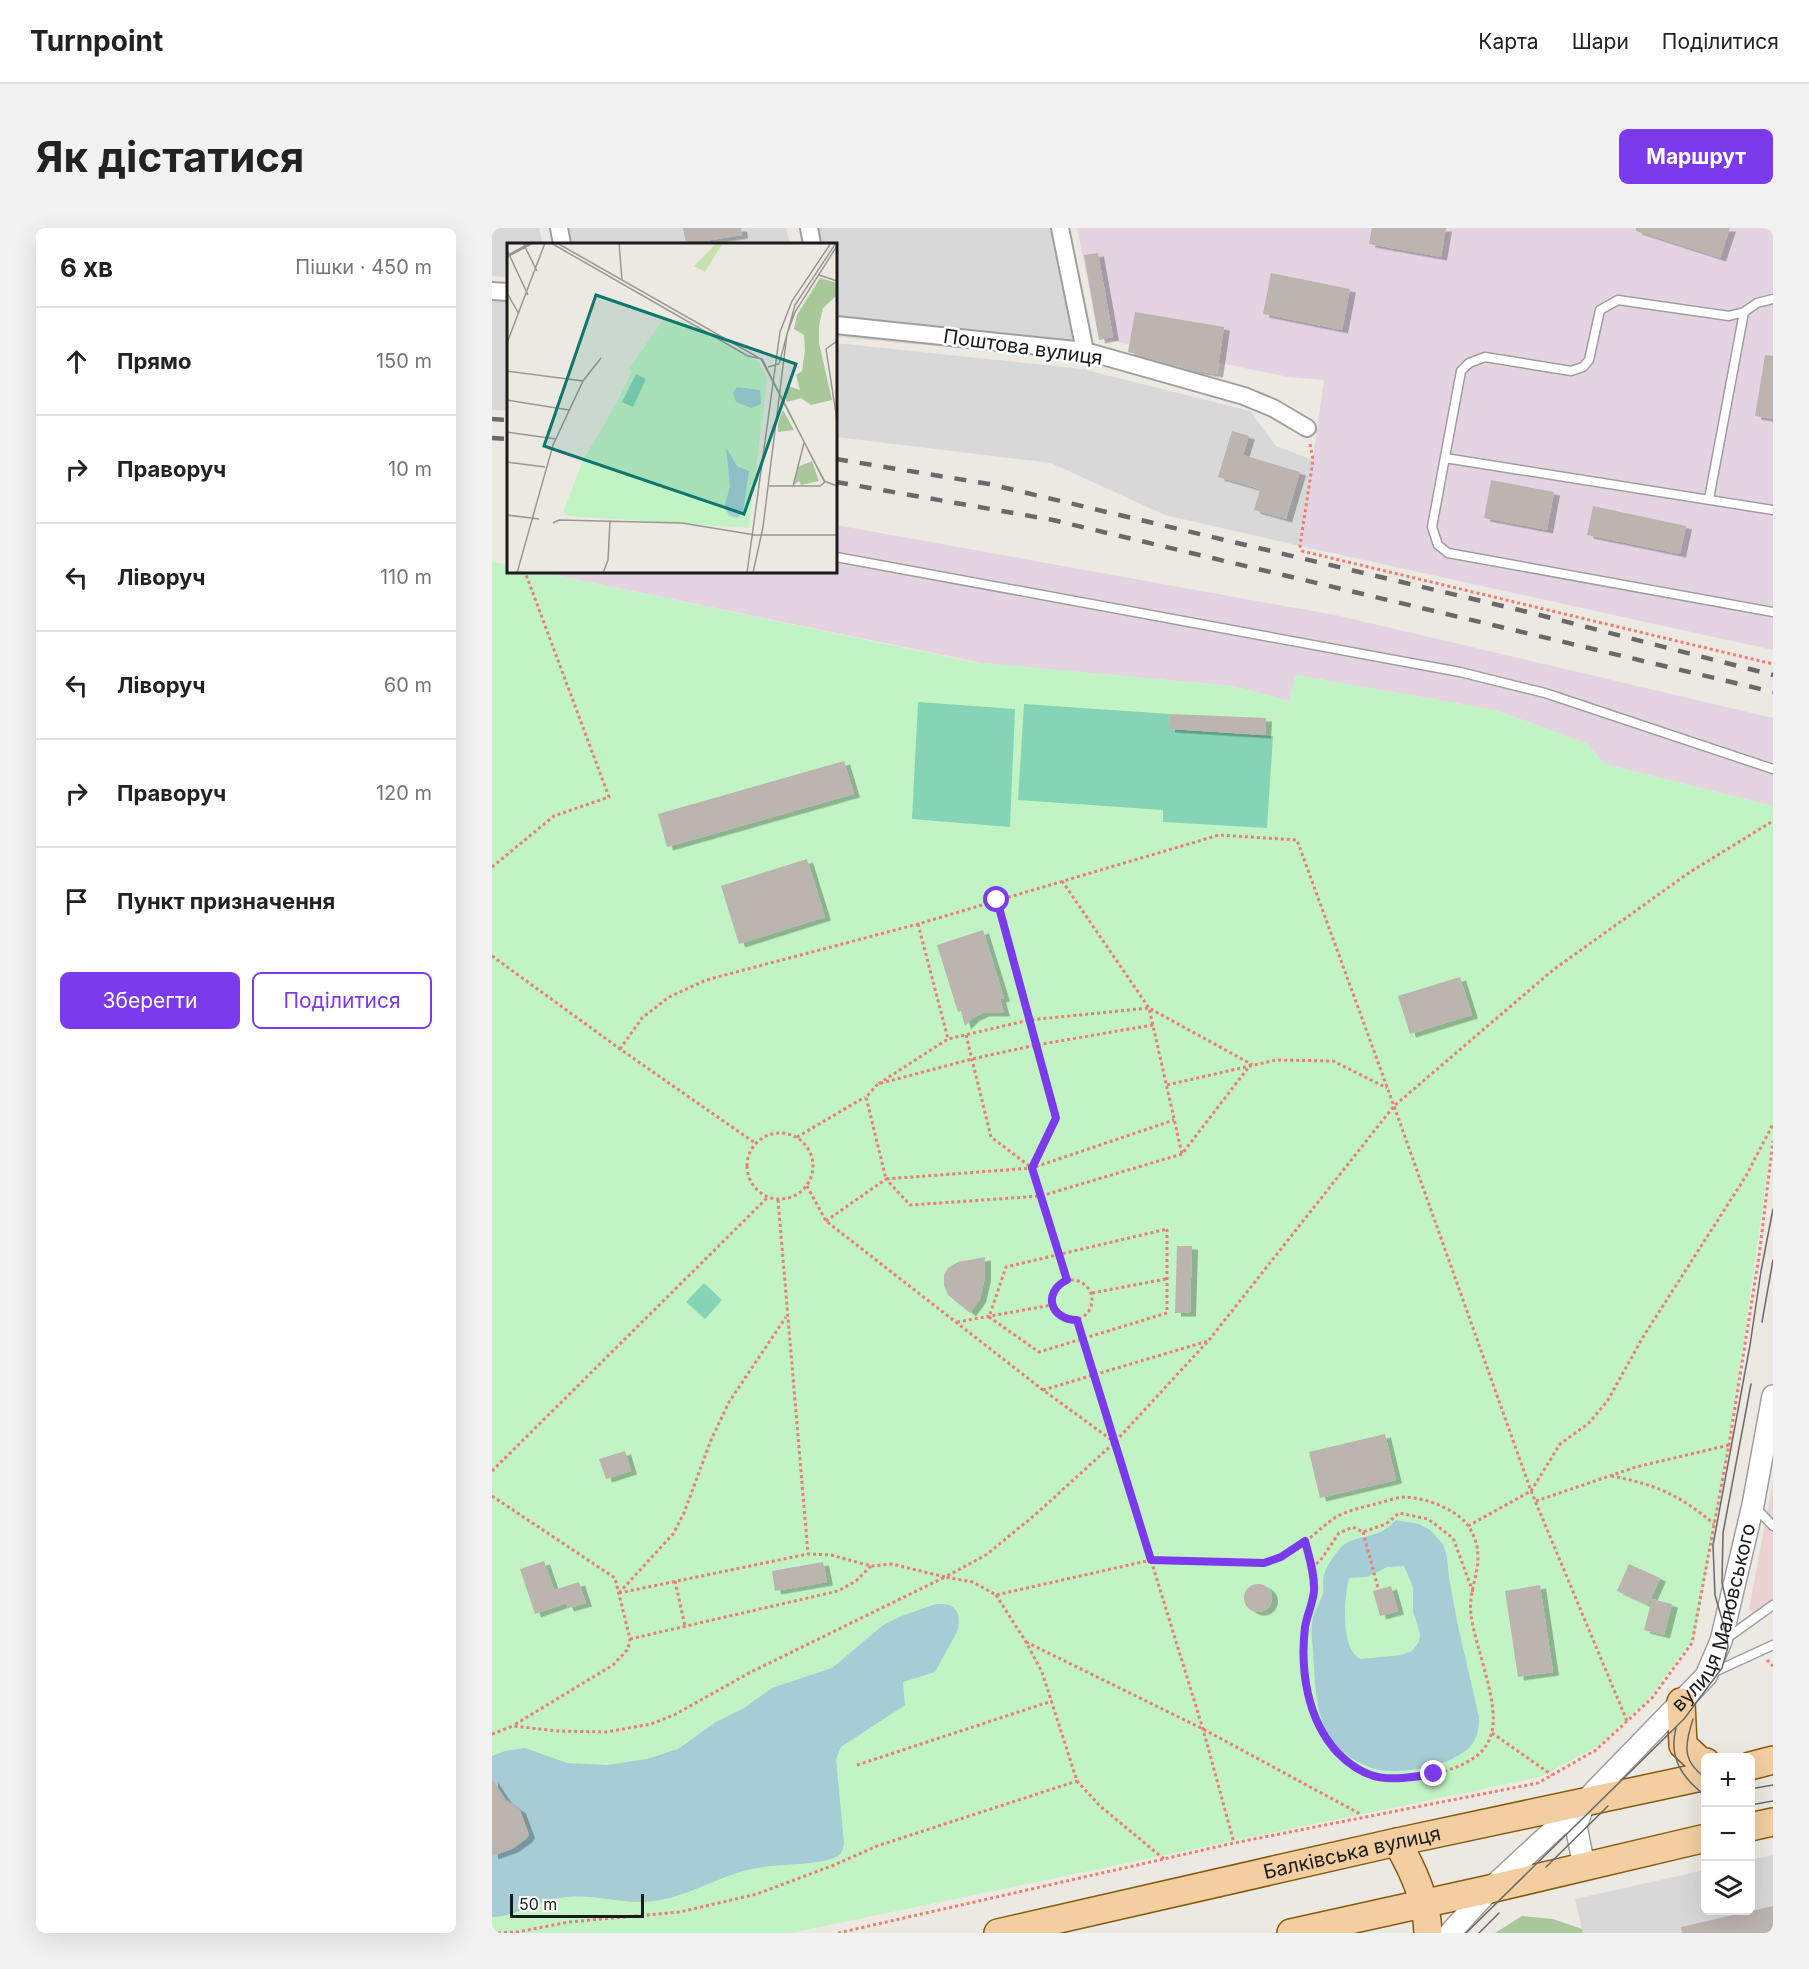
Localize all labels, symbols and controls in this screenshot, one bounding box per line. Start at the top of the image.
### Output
text: Turnpoint [30,24,163,58]
text: Карта [1478,29,1539,54]
text: Шари [1572,29,1629,54]
text: Поділитися [1662,29,1779,54]
button: Маршрут [1619,129,1773,184]
text: Як дістатися [36,131,304,182]
inset map [507,243,837,573]
text: 6 хв [60,252,113,283]
text: Пішки · 450 m [295,255,432,279]
street label: Поштова вулиця [942,324,1104,370]
icon: ahead [60,345,93,378]
text: Прямо [117,348,191,374]
text: 150 m [376,349,432,373]
icon: right [60,453,93,486]
text: Праворуч [117,456,226,482]
text: 10 m [388,457,432,481]
icon: left [60,561,93,594]
text: Ліворуч [117,564,205,590]
text: 110 m [380,565,432,589]
icon: left [60,669,93,702]
text: Ліворуч [117,672,205,698]
text: 60 m [384,673,432,697]
icon: right [60,777,93,810]
text: Праворуч [117,780,226,806]
text: 120 m [376,781,432,805]
icon: arrive [60,885,93,918]
route start [983,886,1009,912]
text: Пункт призначення [117,888,335,914]
button: Зберегти [60,972,240,1029]
button: Поділитися [252,972,432,1029]
street label: вулиця Маловського [1666,1521,1760,1716]
map controls [1701,1753,1755,1915]
button: + [1701,1753,1755,1807]
route end [1420,1760,1446,1786]
button: − [1701,1807,1755,1861]
street label: Балківська вулиця [1261,1821,1443,1884]
button: layers [1701,1861,1755,1915]
scale bar [510,1891,644,1918]
text: 50 m [519,1894,557,1914]

